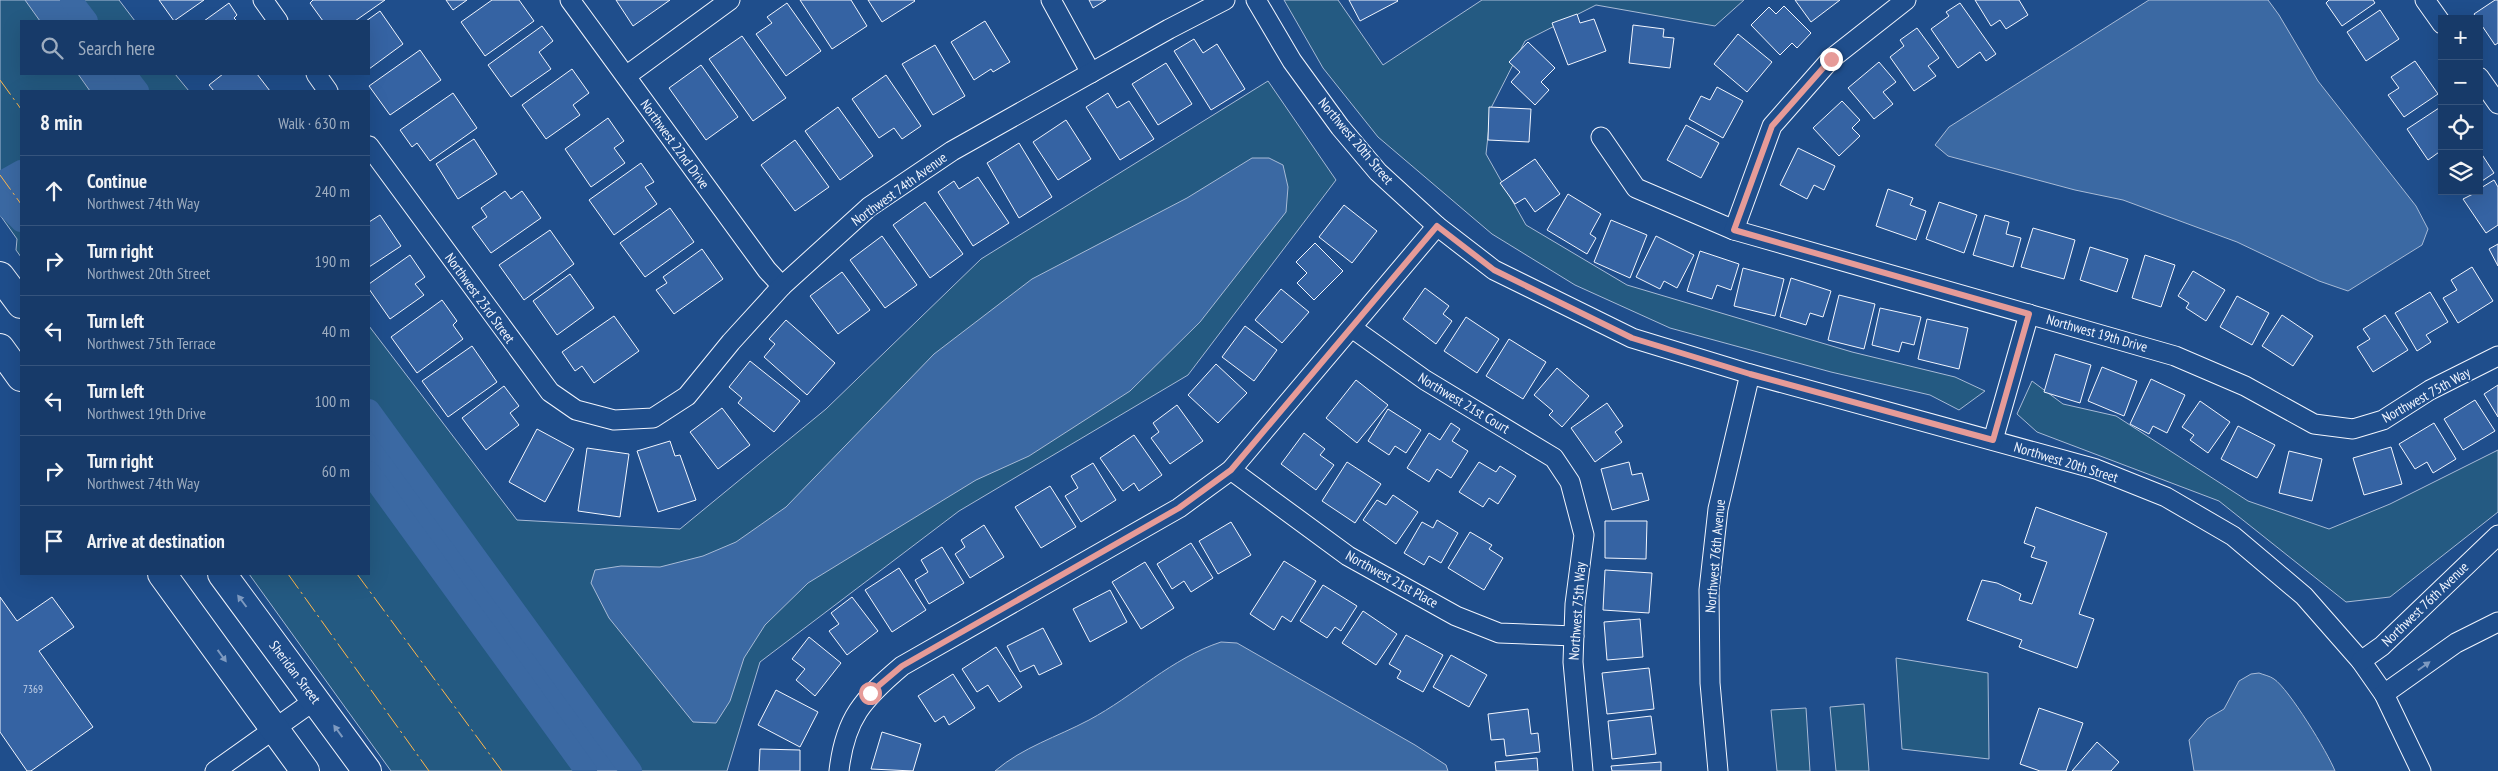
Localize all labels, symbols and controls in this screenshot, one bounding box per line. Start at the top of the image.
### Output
map controls [2438,15,2483,195]
button: + [2438,15,2483,60]
search box [20,20,370,75]
icon: search [38,34,66,62]
text: Search here [78,36,155,60]
route end [1820,48,1843,71]
button: − [2438,60,2483,105]
street label: Northwest 20th Street [1314,94,1398,188]
street label: Northwest 22nd Drive [636,96,714,193]
button: locate [2438,105,2483,150]
text: 8 min [40,109,82,136]
text: Walk · 630 m [278,113,350,133]
street label: Northwest 74th Avenue [848,148,951,230]
button: layers [2438,150,2483,195]
text: Continue [87,169,147,193]
icon: ahead [40,177,68,205]
text: 240 m [315,181,350,201]
text: Northwest 74th Way [87,193,199,213]
text: Turn right [87,239,153,263]
icon: right [40,247,68,275]
street label: Northwest 23rd Street [441,249,519,347]
text: 190 m [315,251,350,271]
text: Northwest 20th Street [87,263,210,283]
text: Turn left [87,309,144,333]
street label: Northwest 19th Drive [2044,310,2150,356]
icon: left [40,317,68,345]
text: 40 m [322,321,350,341]
text: Northwest 75th Terrace [87,333,216,353]
street label: Northwest 75th Way [2379,363,2474,427]
street label: Northwest 21st Court [1415,369,1513,437]
text: Turn left [87,379,144,403]
icon: left [40,387,68,415]
text: 100 m [315,391,350,411]
text: Northwest 19th Drive [87,403,206,423]
street label: Northwest 20th Street [2012,438,2120,486]
text: Turn right [87,449,153,473]
icon: right [40,457,68,485]
text: 60 m [322,461,350,481]
text: Northwest 74th Way [87,473,199,493]
street label: Northwest 76th Avenue [1701,498,1729,613]
icon: arrive [40,527,68,555]
text: Arrive at destination [87,529,225,553]
street label: Northwest 21st Place [1343,546,1442,612]
street label: Northwest 76th Avenue [2378,558,2472,650]
street label: Northwest 75th Way [1565,561,1589,661]
one-way arrow [237,594,247,608]
street label: Sheridan Street [265,637,325,707]
one-way arrow [216,649,227,662]
one-way arrow [2417,661,2431,671]
house number: 7369 [23,682,43,696]
route start [859,682,882,705]
one-way arrow [333,725,343,738]

